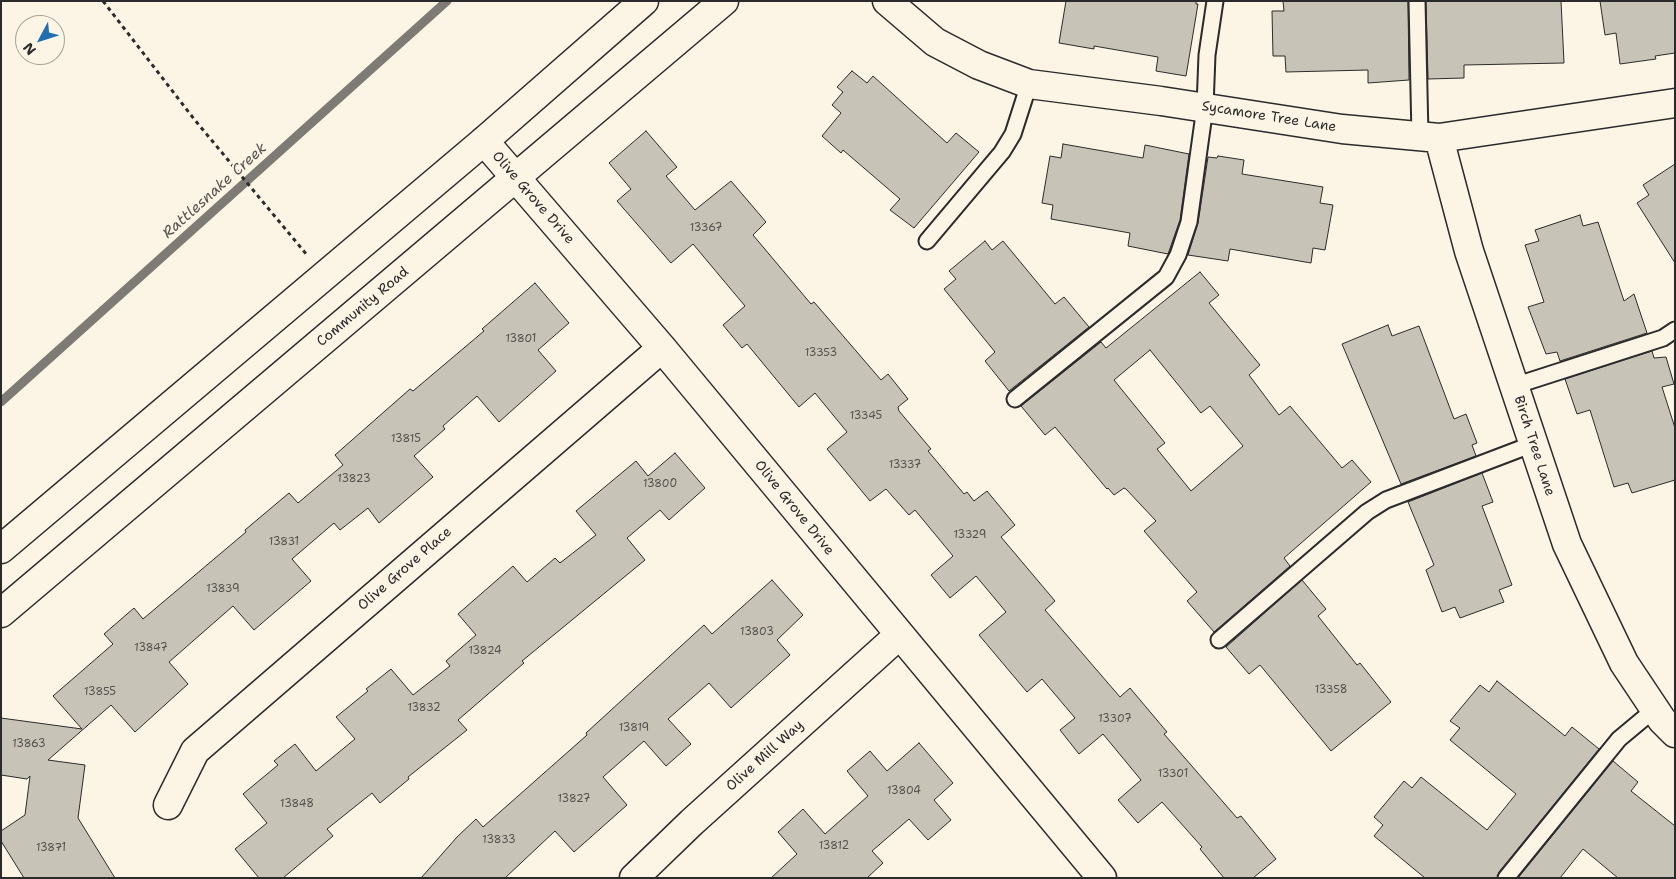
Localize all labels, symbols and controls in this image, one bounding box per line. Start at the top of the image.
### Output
north arrow [15,15,65,65]
text: N [19,39,40,59]
street label: Sycamore Tree Lane [1200,98,1338,136]
water label: Rattlesnake Creek [159,139,271,243]
street label: Olive Grove Drive [488,148,578,248]
house number: 13367 [690,221,722,235]
street label: Community Road [314,264,412,350]
house number: 13801 [506,332,536,346]
house number: 13353 [805,346,837,360]
street label: Birch Tree Lane [1510,394,1558,498]
house number: 13345 [850,409,882,423]
house number: 13815 [391,432,421,446]
street label: Olive Grove Drive [751,457,837,559]
house number: 13337 [889,458,921,472]
house number: 13823 [337,472,371,486]
house number: 13800 [643,477,677,491]
street label: Olive Grove Place [355,524,455,614]
house number: 13329 [954,528,986,542]
house number: 13831 [269,535,299,549]
house number: 13839 [206,582,240,596]
house number: 13803 [740,625,774,639]
house number: 13847 [134,641,168,655]
house number: 13824 [468,644,502,658]
house number: 13358 [1315,683,1347,697]
house number: 13855 [84,685,116,699]
house number: 13832 [407,701,441,715]
house number: 13307 [1098,712,1132,726]
street label: Olive Mill Way [723,717,807,795]
house number: 13819 [619,721,649,735]
house number: 13863 [12,737,46,751]
house number: 13301 [1158,767,1188,781]
house number: 13804 [887,784,921,798]
house number: 13827 [557,792,591,806]
house number: 13848 [280,797,314,811]
house number: 13833 [482,833,516,847]
house number: 13812 [819,839,849,853]
house number: 13871 [36,841,66,855]

